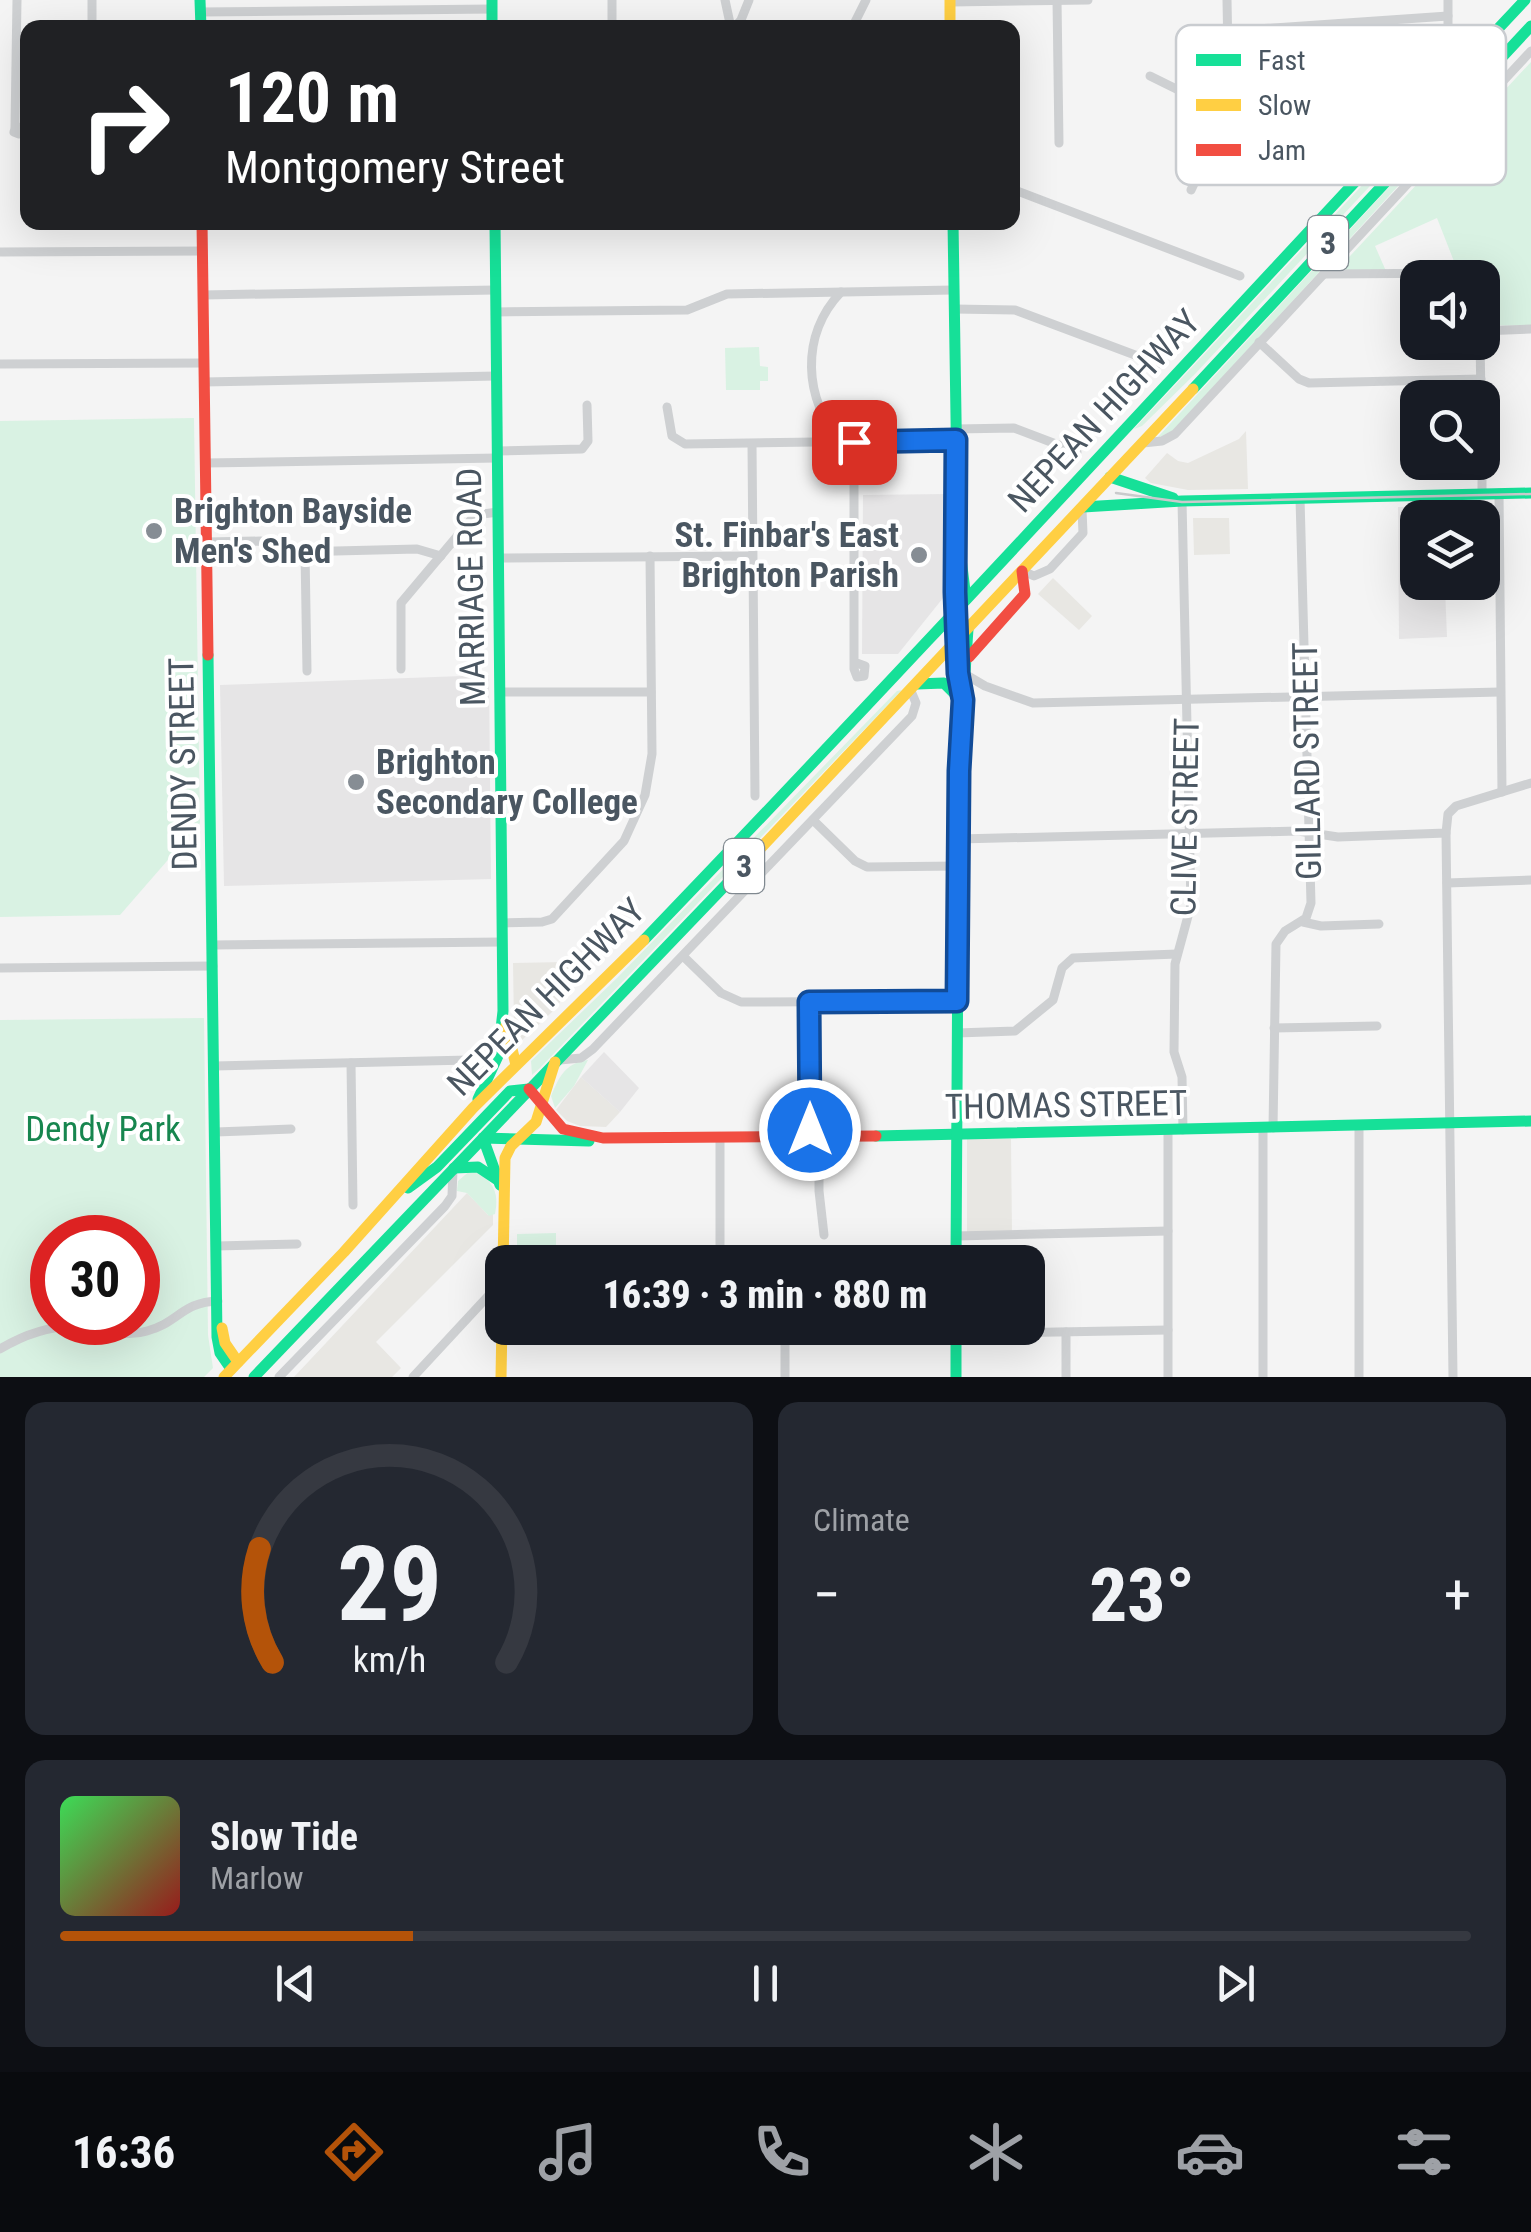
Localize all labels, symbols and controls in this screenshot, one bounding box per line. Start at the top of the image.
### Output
legend [1176,25,1506,185]
text: Fast [1258,44,1305,77]
text: 120 m [225,57,399,139]
icon: right [60,60,190,190]
text: Slow [1258,89,1311,122]
text: Jam [1258,134,1306,167]
text: Montgomery Street [225,141,565,194]
road number: 3 [1308,216,1348,270]
map controls [1400,260,1500,600]
button: sound [1400,260,1500,360]
street label: NEPEAN HIGHWAY [1000,302,1209,521]
button: search [1400,380,1500,480]
pin [812,400,897,485]
icon: arrive [827,415,882,470]
street label: MARRIAGE ROAD [449,467,494,707]
place label: Brighton Bayside Men's Shed [174,491,412,572]
button: layers [1400,500,1500,600]
place label: St. Finbar's East Brighton Parish [674,515,899,596]
marker: Brighton Bayside Men's Shed [143,520,165,542]
marker: St. Finbar's East Brighton Parish [908,544,930,566]
street label: GILLARD STREET [1285,642,1330,880]
street label: DENDY STREET [161,657,206,871]
street label: CLIVE STREET [1163,717,1208,917]
place label: Brighton Secondary College [376,742,638,823]
marker: Brighton Secondary College [345,771,367,793]
road number: 3 [724,839,764,893]
street label: NEPEAN HIGHWAY [439,890,653,1104]
position arrow [758,1078,862,1182]
street label: THOMAS STREET [944,1083,1188,1128]
park label: Dendy Park [25,1109,181,1150]
speed limit sign: 30 [30,1215,160,1345]
text: 16:39 · 3 min · 880 m [603,1273,927,1317]
text: Climate [813,1501,910,1539]
text: 29 [336,1524,442,1645]
text: 23° [1089,1551,1195,1639]
text: − [813,1563,841,1627]
text: + [1444,1563,1471,1627]
text: km/h [352,1639,426,1681]
text: Slow Tide [210,1815,358,1859]
text: Marlow [210,1859,303,1897]
icon: previous [268,1956,323,2011]
icon: pause [738,1956,793,2011]
icon: next [1208,1956,1263,2011]
icon: directions [319,2117,389,2187]
icon: music [533,2117,603,2187]
icon: phone [747,2117,817,2187]
icon: climate [961,2117,1031,2187]
icon: car [1175,2117,1245,2187]
icon: filters [1389,2117,1459,2187]
text: 16:36 [72,2126,175,2179]

